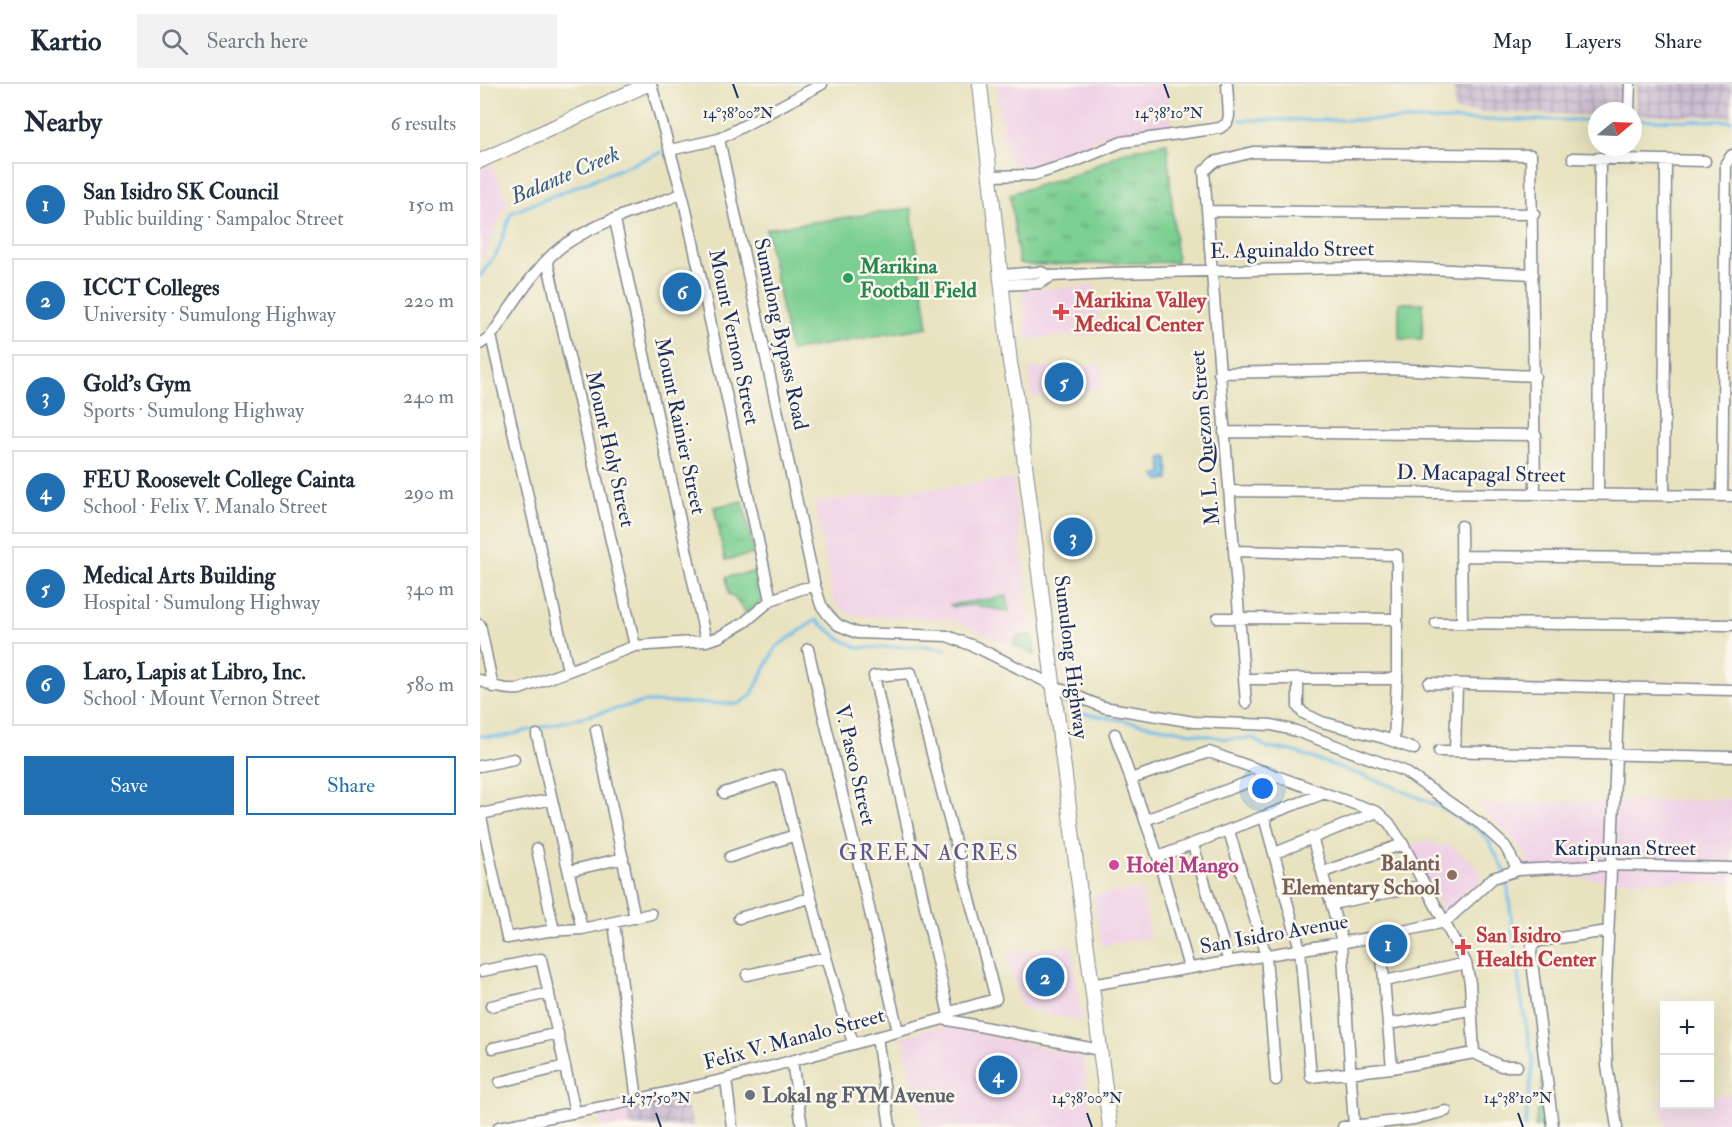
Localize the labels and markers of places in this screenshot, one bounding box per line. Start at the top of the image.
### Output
place label: Marikina Football Field [859,253,977,304]
pin: 6 [662,270,702,314]
marker: Marikina Football Field [841,271,855,285]
place label: Marikina Valley Medical Center [1073,287,1207,338]
marker: Marikina Valley Medical Center [1052,303,1070,321]
pin: 5 [1044,360,1084,404]
pin: 3 [1054,514,1092,560]
place label: Balanti Elementary School [1282,850,1441,901]
place label: Hotel Mango [1126,852,1239,879]
marker: Hotel Mango [1107,858,1121,872]
marker: Balanti Elementary School [1445,868,1459,882]
pin: 1 [1368,922,1408,966]
place label: San Isidro Health Center [1476,922,1597,973]
marker: San Isidro Health Center [1454,938,1472,956]
pin: 2 [1026,954,1064,1000]
pin: 4 [978,1052,1018,1098]
place label: Lokal ng FYM Avenue [762,1082,955,1109]
marker: Lokal ng FYM Avenue [743,1088,757,1102]

